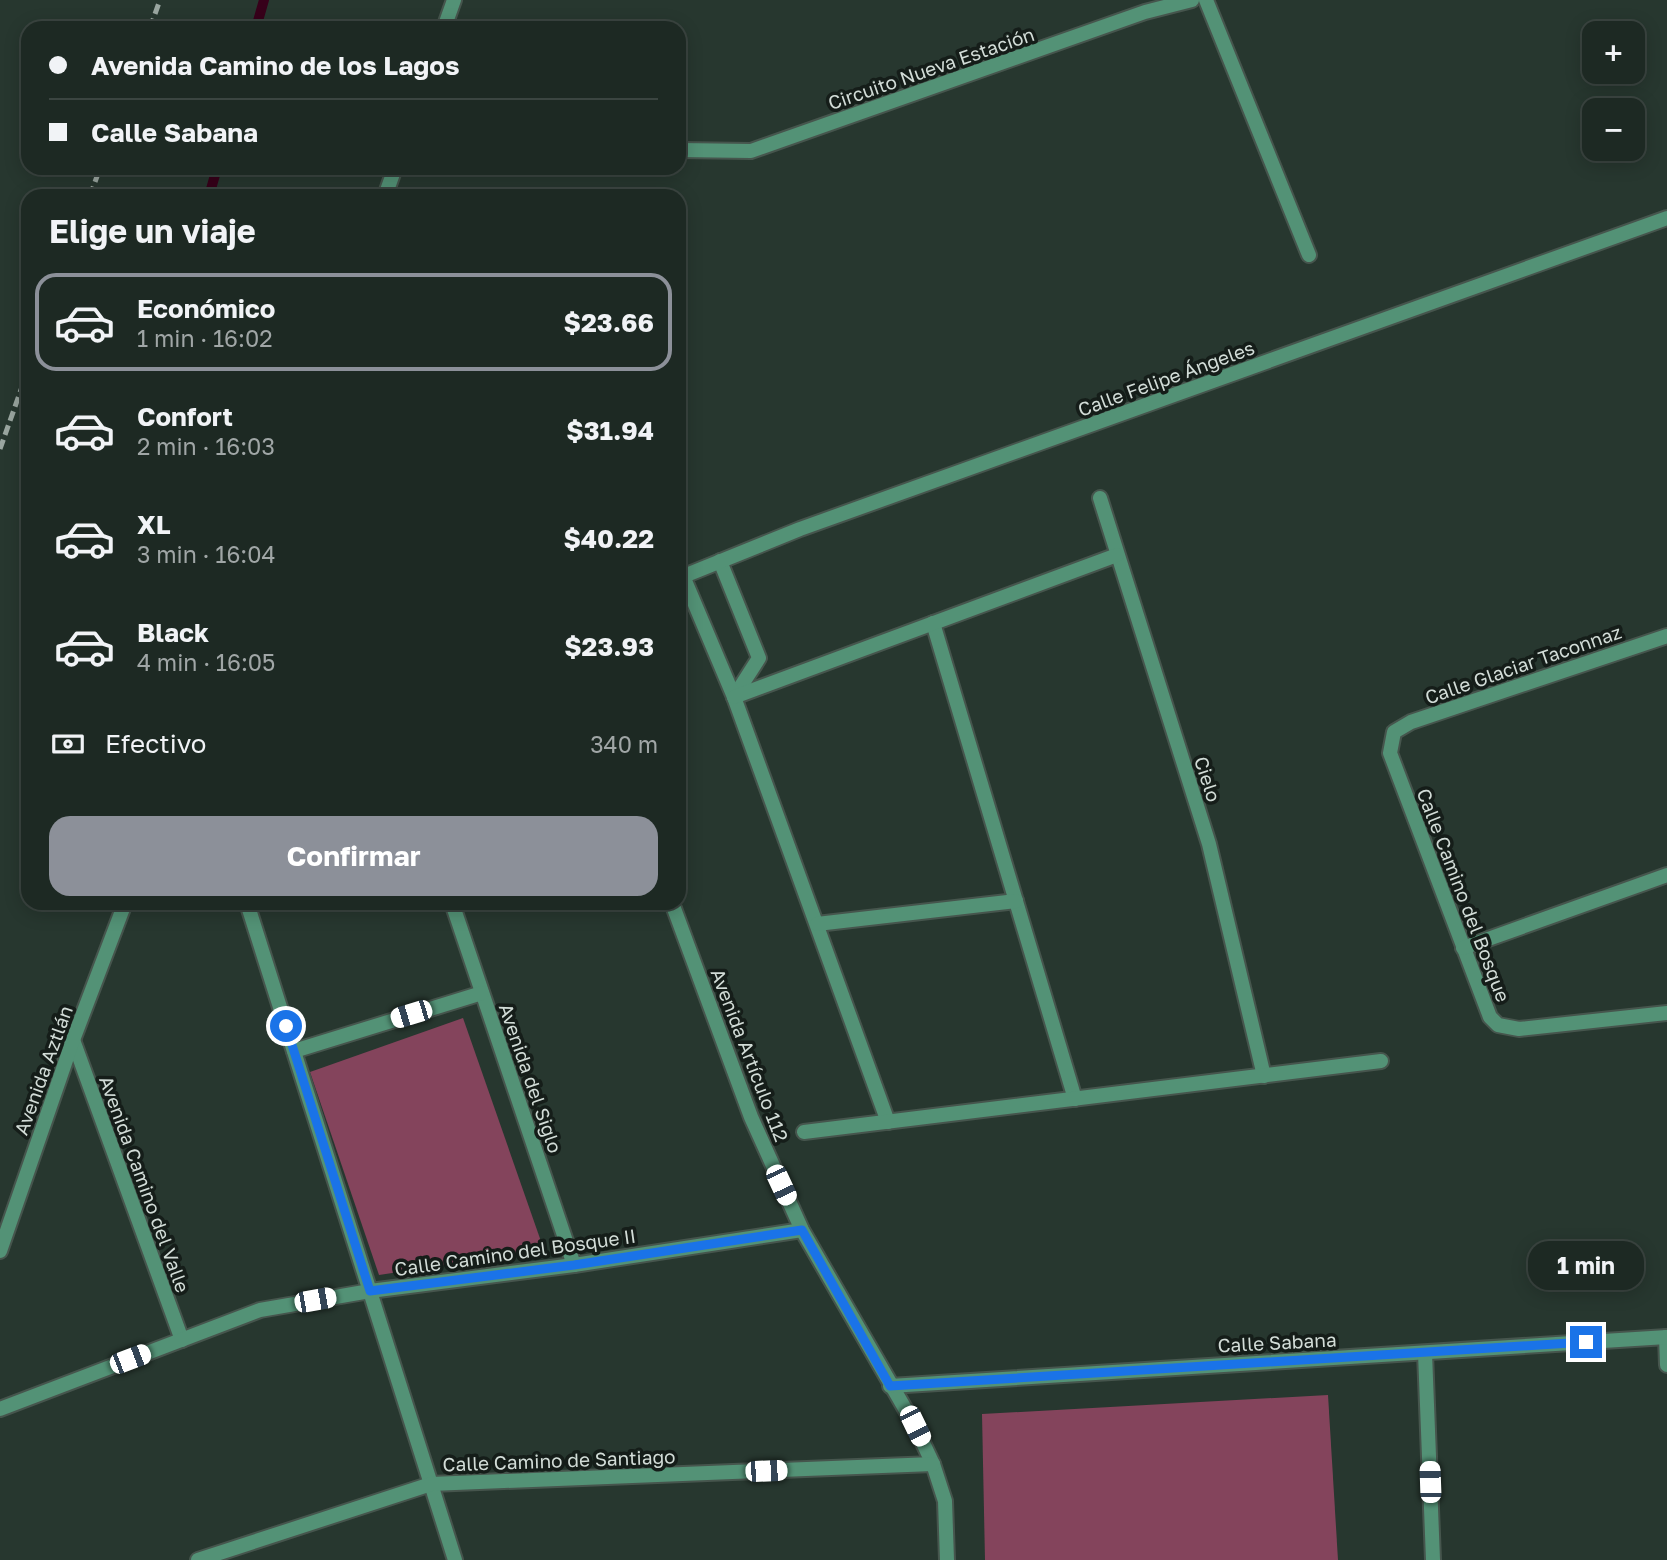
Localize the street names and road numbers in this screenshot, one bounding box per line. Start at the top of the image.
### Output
street label: Circuito Nueva Estación [825,22,1037,114]
street label: Calle Felipe Ángeles [1075,335,1257,421]
street label: Calle Glaciar Taconnaz [1422,620,1624,708]
street label: Cielo [1190,753,1226,805]
street label: Calle Camino del Bosque [1413,785,1515,1005]
street label: Avenida Artículo 112 [706,965,794,1145]
street label: Avenida del Siglo [495,1000,567,1156]
street label: Avenida Aztlán [9,1002,77,1138]
street label: Avenida Camino del Valle [95,1072,195,1296]
street label: Calle Camino del Bosque II [393,1224,637,1280]
street label: Calle Sabana [1217,1327,1337,1357]
street label: Calle Camino de Santiago [442,1444,676,1476]

